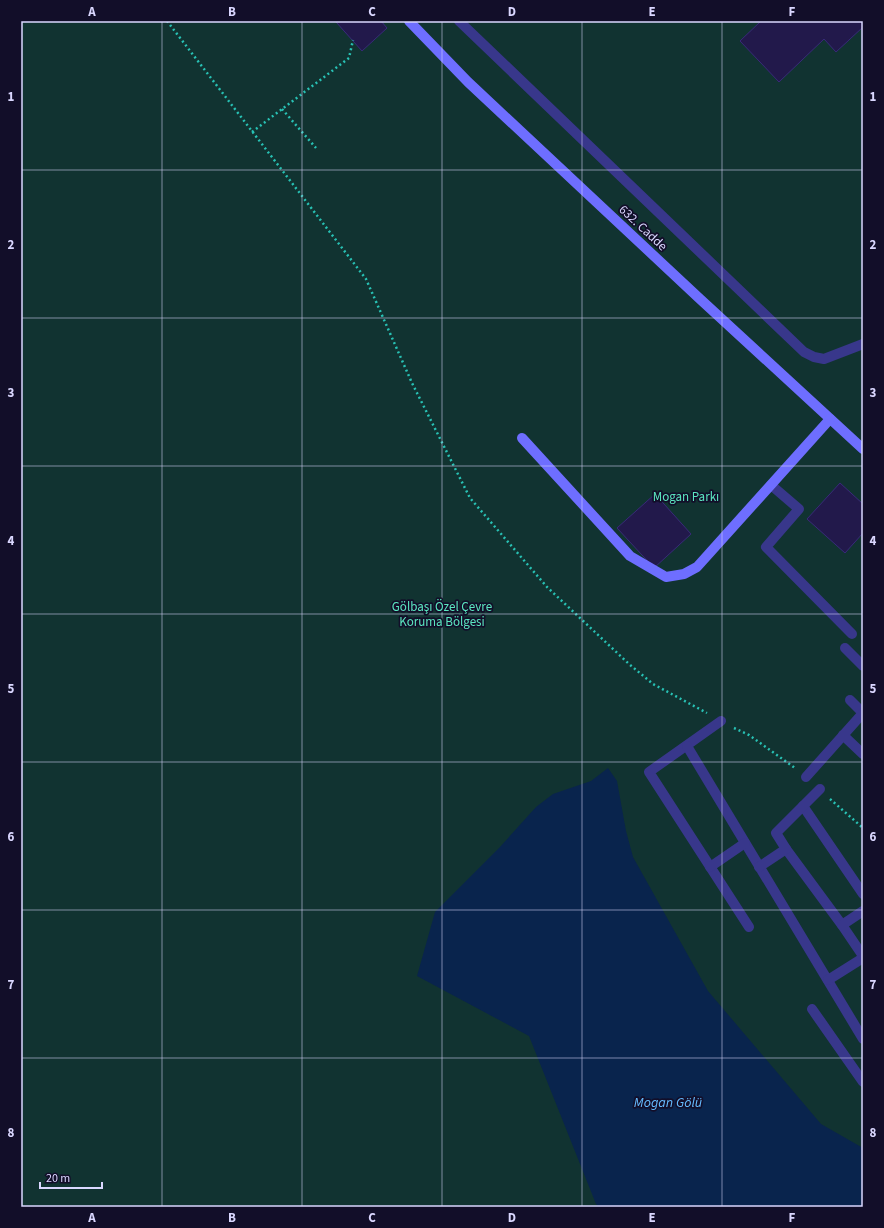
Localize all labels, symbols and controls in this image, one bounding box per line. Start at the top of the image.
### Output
text: A [87,3,96,21]
text: B [228,3,236,21]
text: C [368,3,376,21]
text: D [508,3,516,21]
text: E [648,3,656,21]
text: F [789,3,796,21]
text: 1 [8,88,15,106]
text: 1 [870,88,877,106]
street label: 632. Cadde [615,201,671,255]
text: 2 [8,236,15,254]
text: 2 [870,236,877,254]
text: 3 [8,384,15,402]
text: 3 [870,384,877,402]
park label: Mogan Parkı [653,488,719,506]
text: 4 [8,532,15,550]
text: 4 [870,532,877,550]
park label: Gölbaşı Özel Çevre Koruma Bölgesi [392,598,492,631]
text: 5 [8,680,15,698]
text: 5 [870,680,877,698]
text: 6 [8,828,15,846]
text: 6 [870,828,877,846]
text: 7 [8,976,15,994]
text: 7 [870,976,877,994]
water label: Mogan Gölü [634,1093,702,1113]
text: 8 [8,1124,15,1142]
text: 8 [870,1124,877,1142]
scale bar [40,1164,102,1190]
text: 20 m [46,1170,70,1187]
text: A [87,1209,96,1227]
text: B [228,1209,236,1227]
text: C [368,1209,376,1227]
text: D [508,1209,516,1227]
text: E [648,1209,656,1227]
text: F [789,1209,796,1227]

